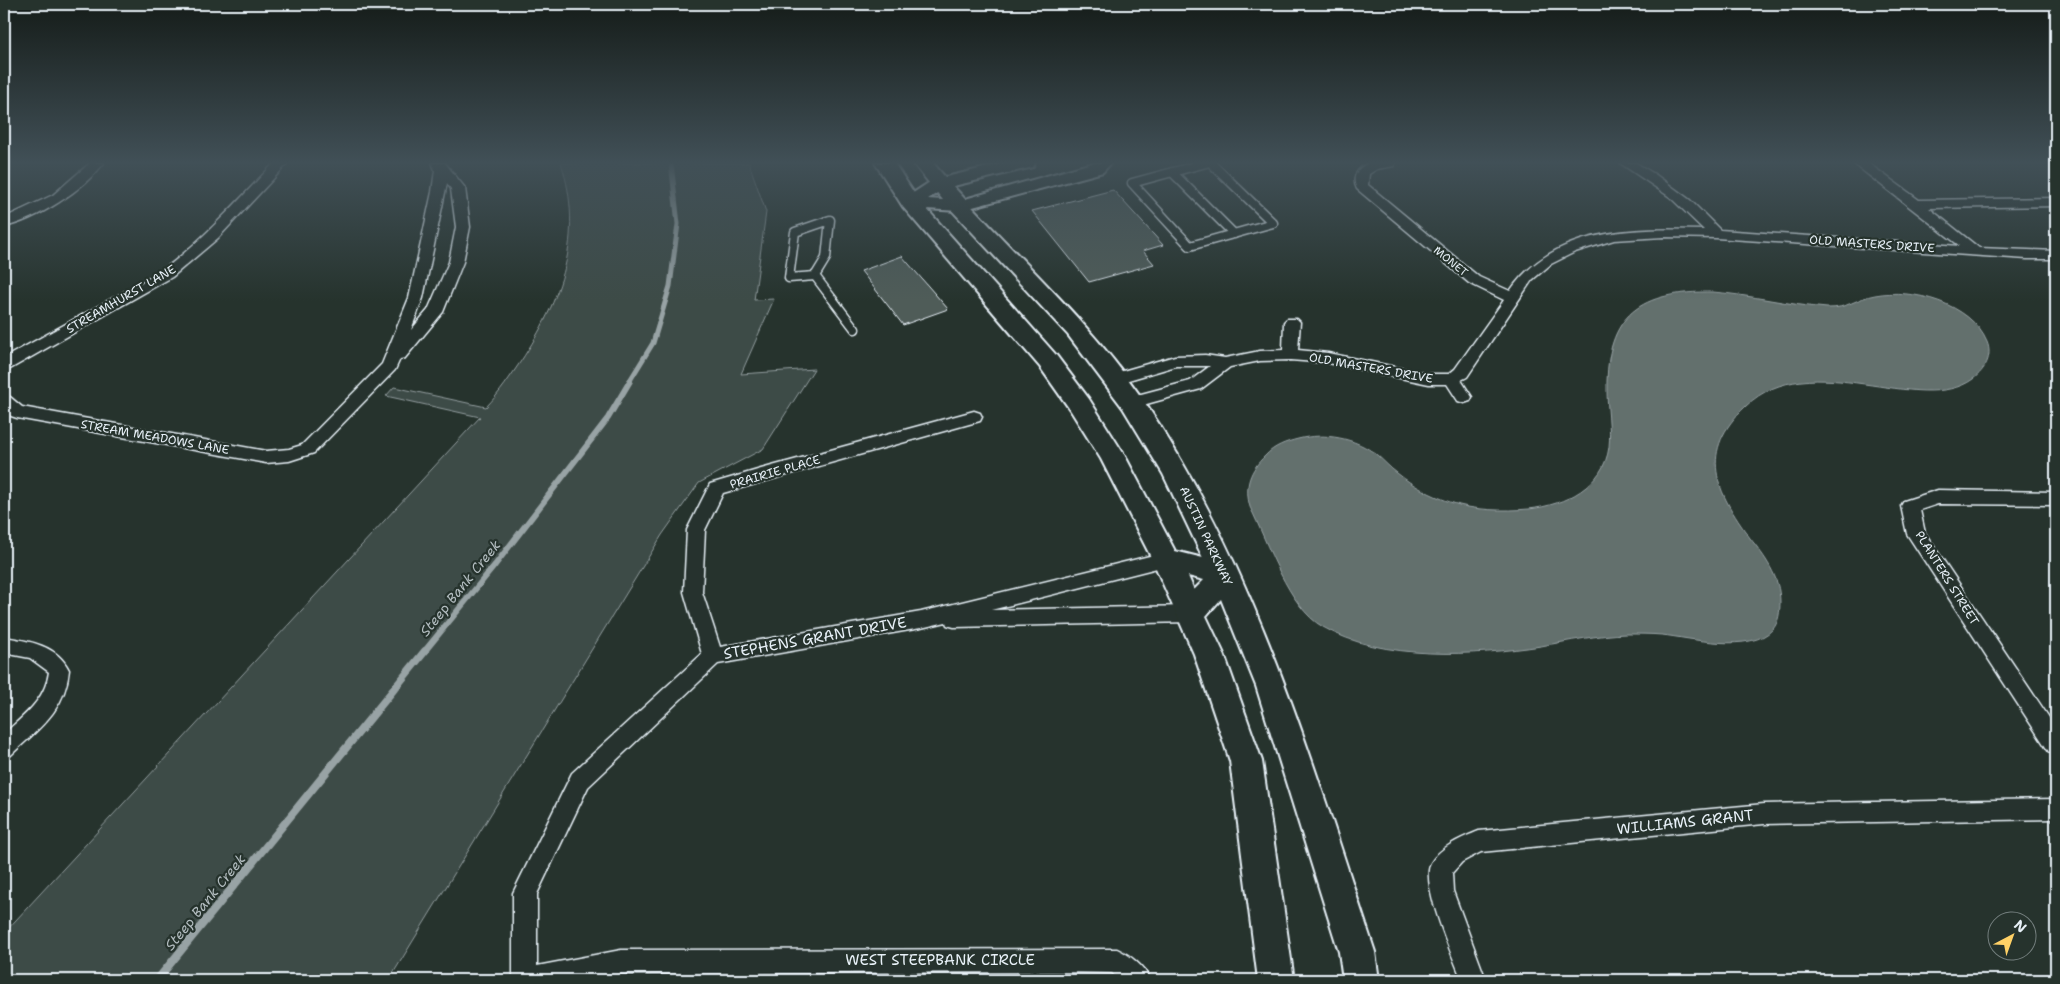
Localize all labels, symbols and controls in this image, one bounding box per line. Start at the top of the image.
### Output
street label: OLD MASTERS DRIVE [1809,232,1935,256]
street label: MONET [1430,243,1471,280]
street label: STREAMHURST LANE [63,261,179,337]
street label: OLD MASTERS DRIVE [1308,349,1434,387]
street label: STREAM MEADOWS LANE [79,416,231,458]
street label: PRAIRIE PLACE [728,451,822,493]
street label: AUSTIN PARKWAY [1176,484,1236,589]
street label: PLANTERS STREET [1912,528,1983,629]
water label: Steep Bank Creek [416,536,504,640]
street label: STEPHENS GRANT DRIVE [722,612,908,664]
street label: WILLIAMS GRANT [1616,805,1754,839]
water label: Steep Bank Creek [161,850,249,954]
north arrow [1988,912,2038,962]
text: N [2010,916,2031,937]
street label: WEST STEEPBANK CIRCLE [845,950,1035,970]

